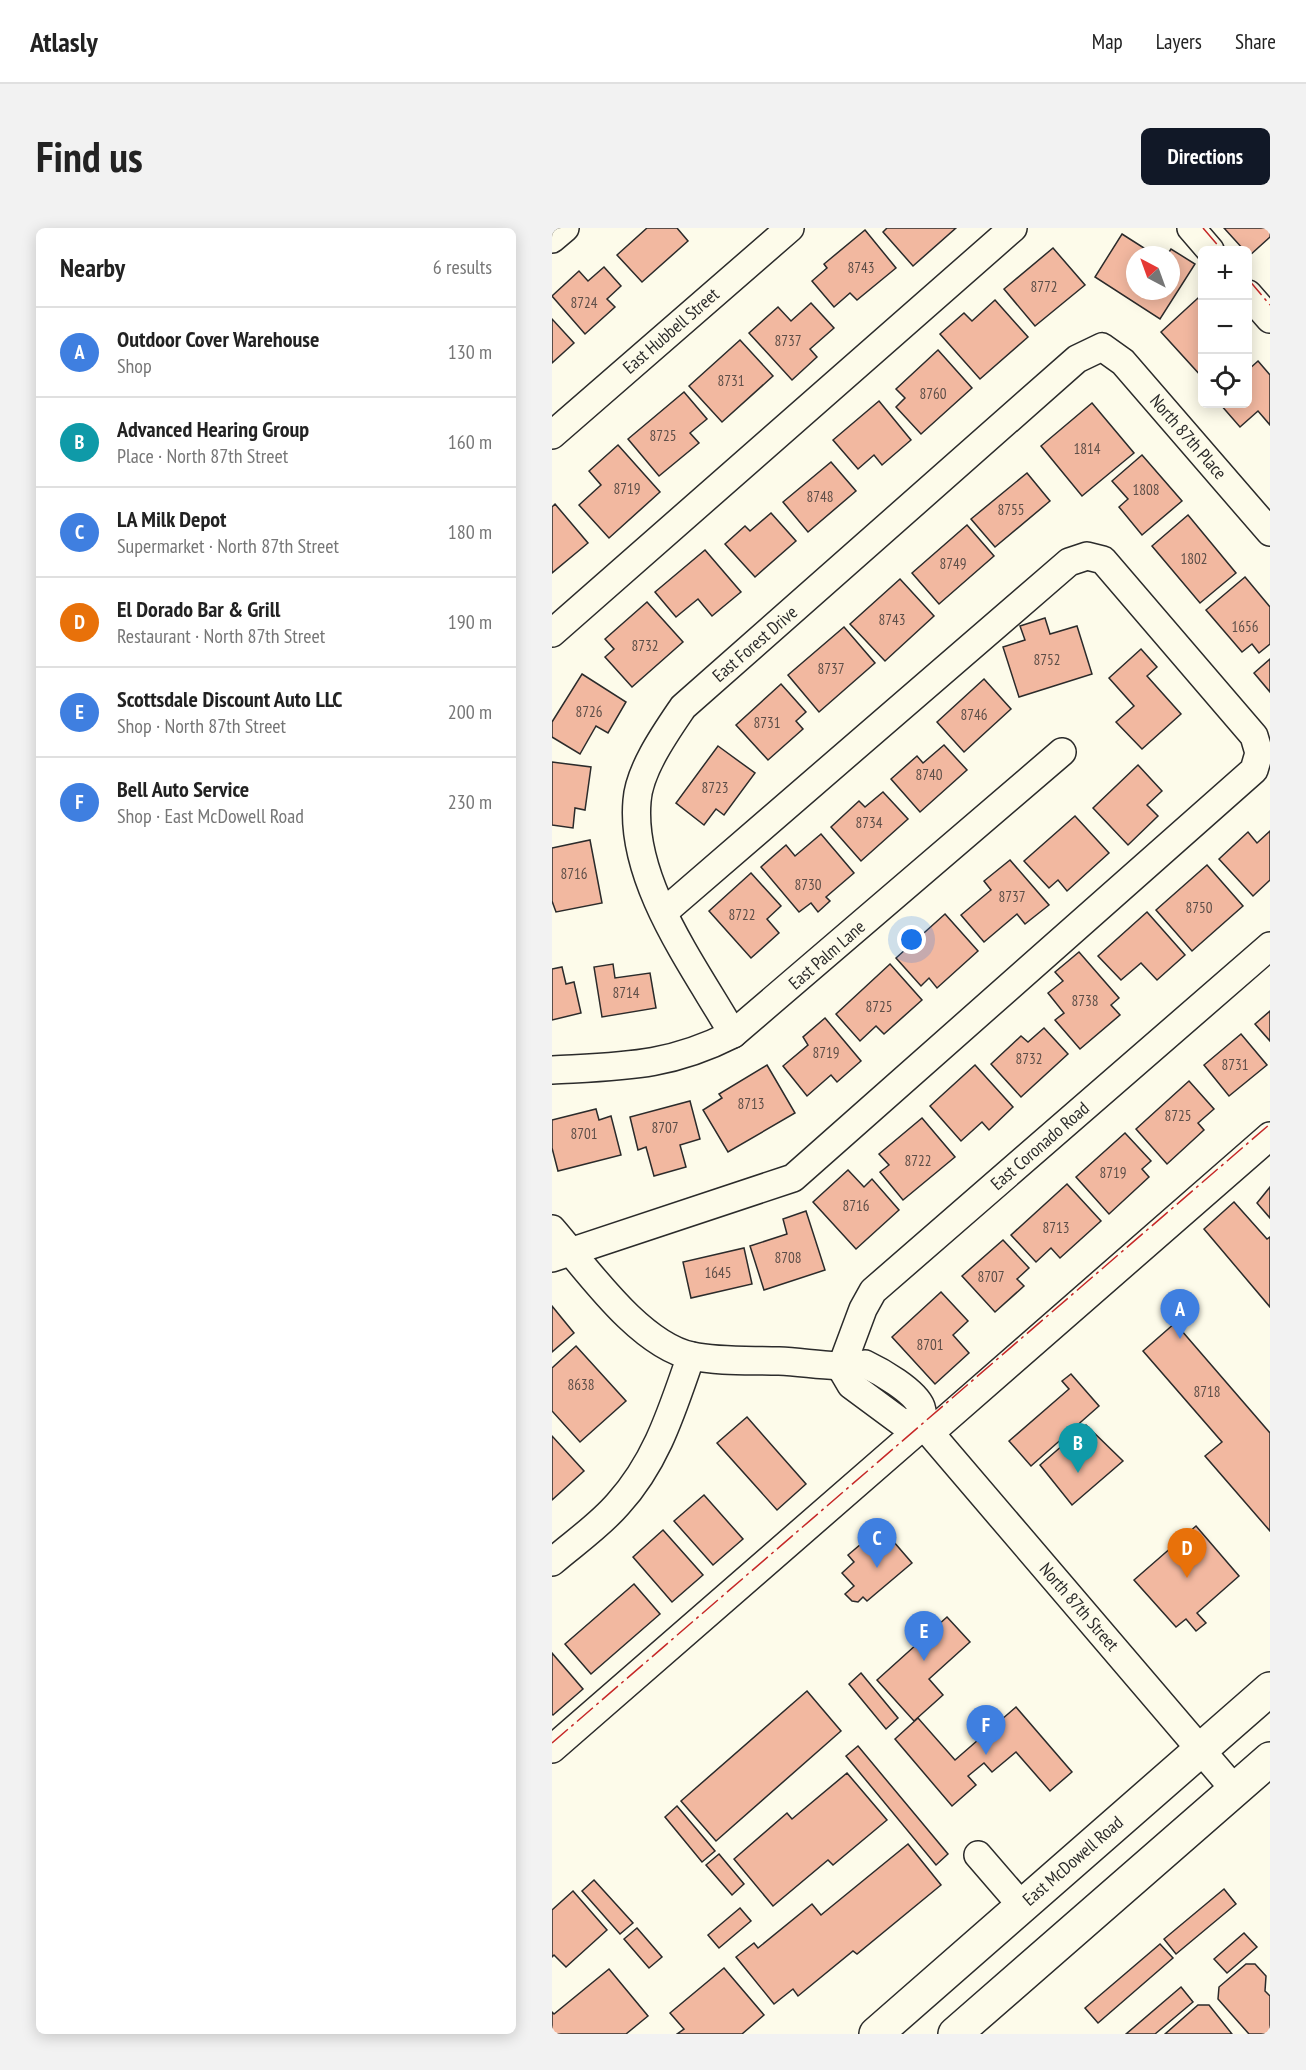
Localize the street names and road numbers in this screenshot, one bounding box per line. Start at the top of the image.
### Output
street label: East Hubbell Street [618,283,723,379]
street label: North 87th Place [1145,389,1232,484]
street label: East Forest Drive [708,601,802,687]
street label: East Palm Lane [784,915,870,994]
street label: East Coronado Road [986,1097,1094,1195]
street label: North 87th Street [1035,1558,1124,1656]
street label: East McDowell Road [1018,1811,1128,1910]

